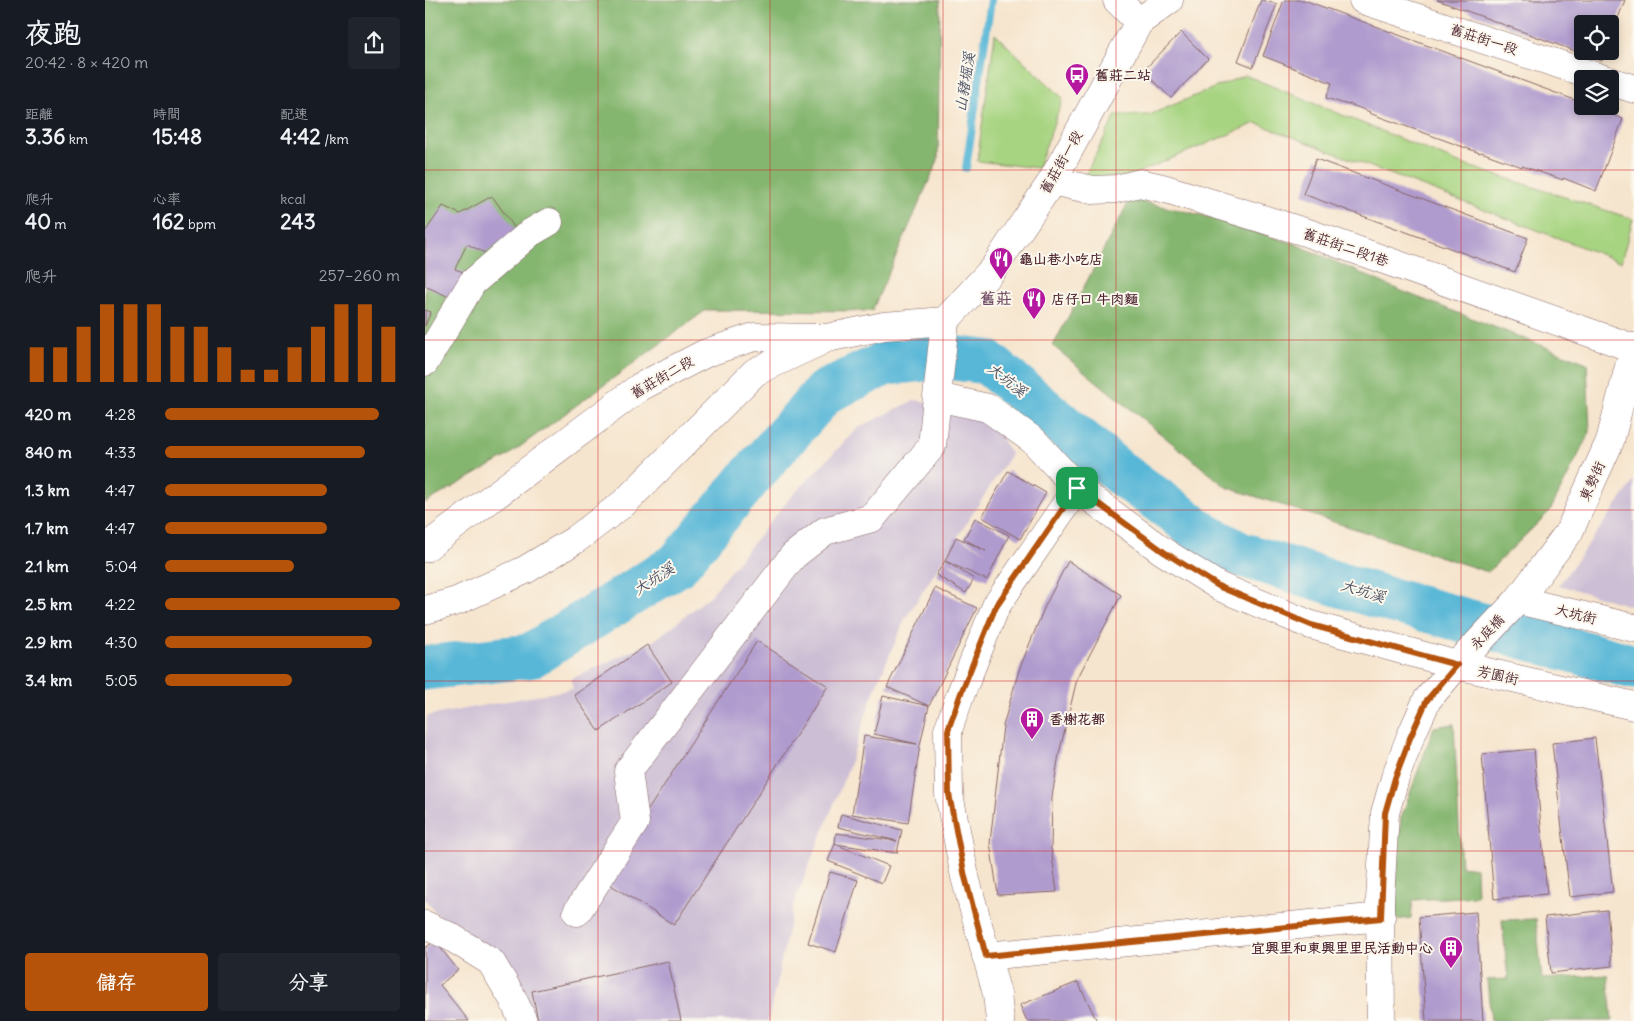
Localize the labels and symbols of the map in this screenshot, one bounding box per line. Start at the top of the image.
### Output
street label: 舊莊街一段 [1448,20,1520,58]
water label: 山豬堀溪 [950,50,979,113]
bus stop icon: 舊莊二站 [1064,62,1090,96]
place label: 舊莊二站 [1095,66,1151,84]
street label: 舊莊街一段 [1036,127,1086,197]
street label: 舊莊街二段1巷 [1301,224,1392,270]
restaurant icon: 龜山巷小吃店 [988,246,1014,280]
place label: 龜山巷小吃店 [1019,250,1103,268]
restaurant icon: 店仔口 牛肉麵 [1021,286,1047,320]
district label: 舊莊 [980,288,1012,308]
place label: 店仔口 牛肉麵 [1051,290,1138,308]
street label: 舊莊街二段 [627,352,697,402]
water label: 大坑溪 [984,358,1032,402]
street label: 東勢街 [1575,458,1609,504]
pin [1056,467,1098,509]
water label: 大坑溪 [630,558,679,599]
water label: 大坑溪 [1339,575,1388,606]
street label: 大坑街 [1553,600,1599,628]
street label: 永庭橋 [1466,611,1508,653]
street label: 芳園街 [1476,662,1520,688]
building icon: 香榭花都 [1019,706,1045,740]
place label: 香榭花都 [1049,710,1105,728]
building icon: 宜興里和東興里里民活動中心 [1438,935,1464,969]
place label: 宜興里和東興里里民活動中心 [1251,939,1433,957]

